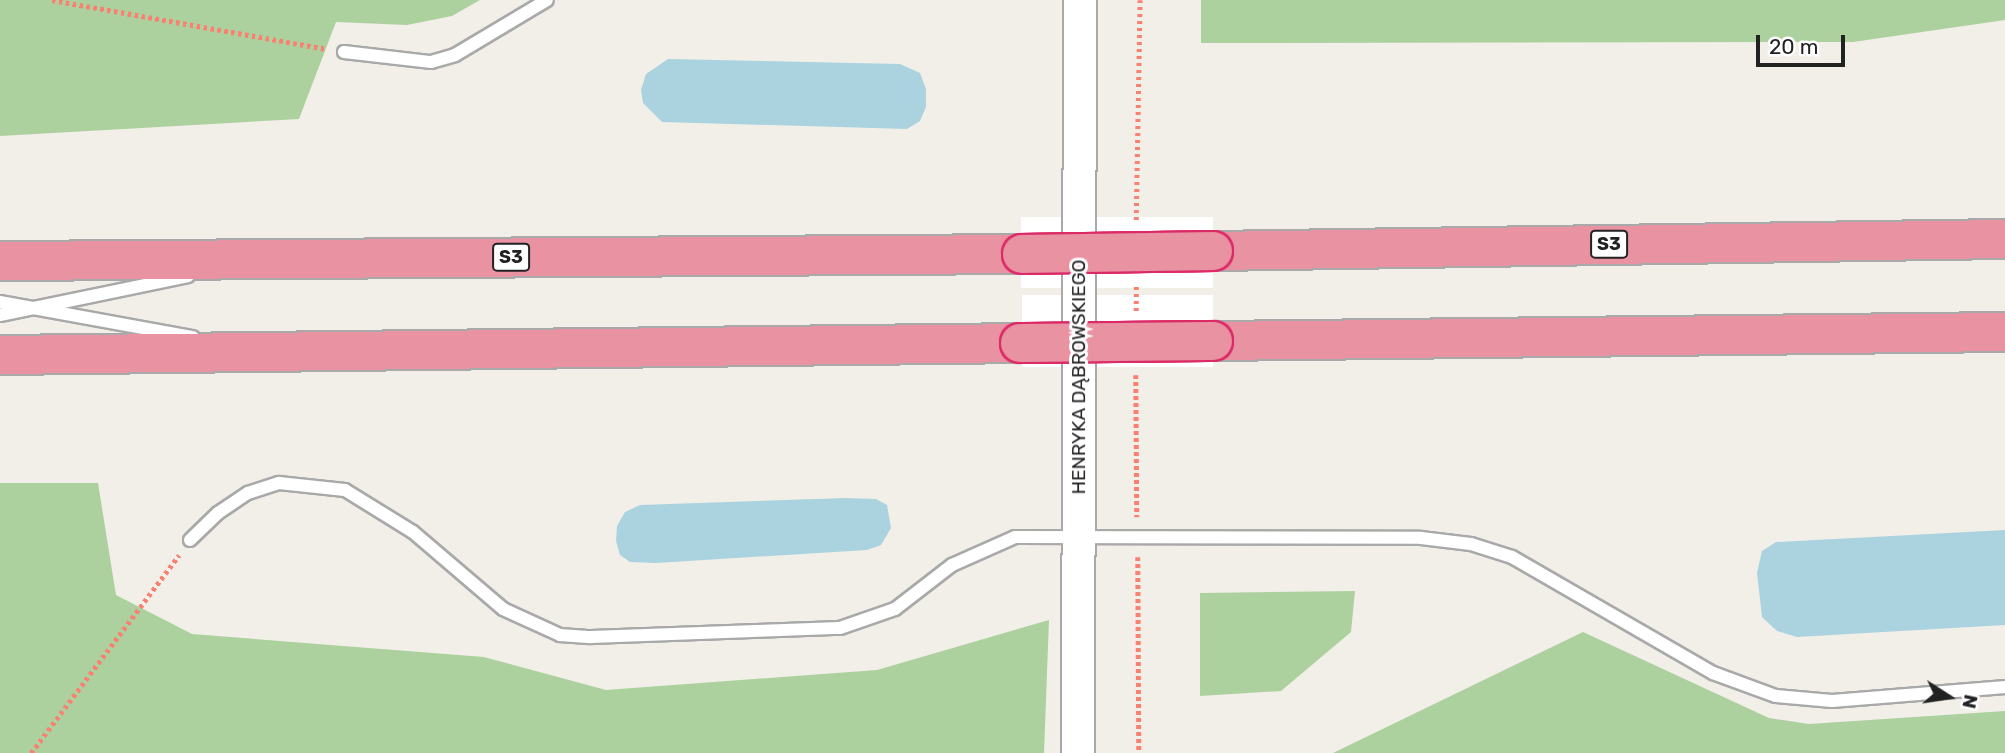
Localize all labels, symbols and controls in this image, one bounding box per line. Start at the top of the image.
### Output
scale bar [1760,21,1849,65]
text: 20 m [1769,34,1818,59]
road number: S3 [1590,230,1628,258]
road number: S3 [492,243,530,272]
street label: HENRYKA DĄBROWSKIEGO [1068,259,1090,495]
north arrow [1914,662,1984,732]
text: N [1957,692,1983,711]

